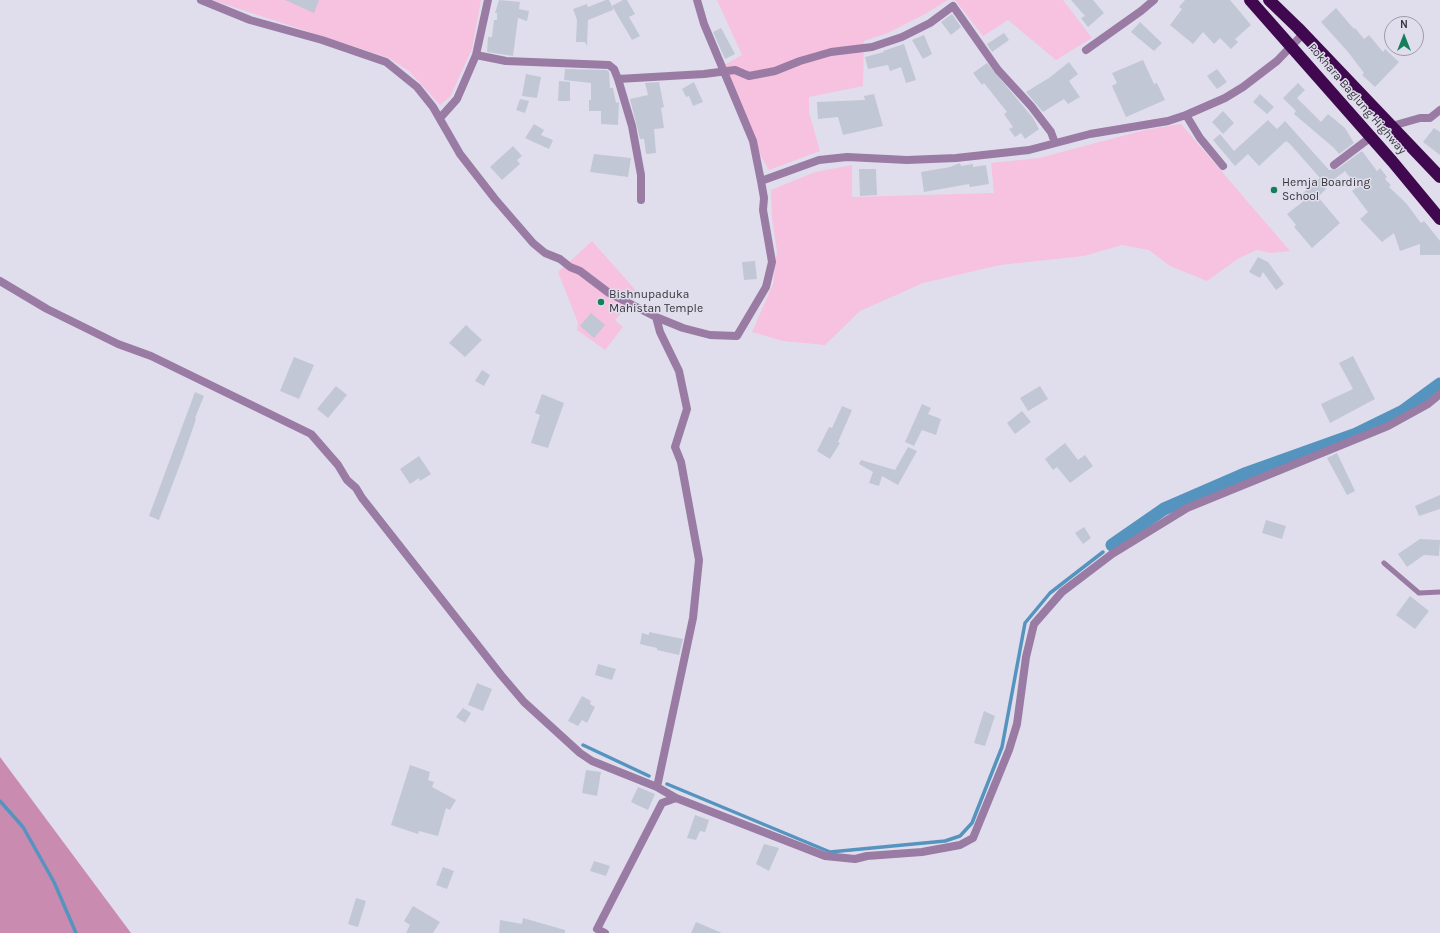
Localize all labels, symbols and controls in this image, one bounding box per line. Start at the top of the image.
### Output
north arrow [1384,16,1424,56]
text: N [1400,18,1408,31]
street label: Pokhara Baglung Highway [1305,41,1409,157]
place label: Hemja Boarding School [1282,176,1370,204]
marker: Hemja Boarding School [1269,185,1279,195]
place label: Bishnupaduka Mahistan Temple [609,288,703,316]
marker: Bishnupaduka Mahistan Temple [596,297,606,307]

